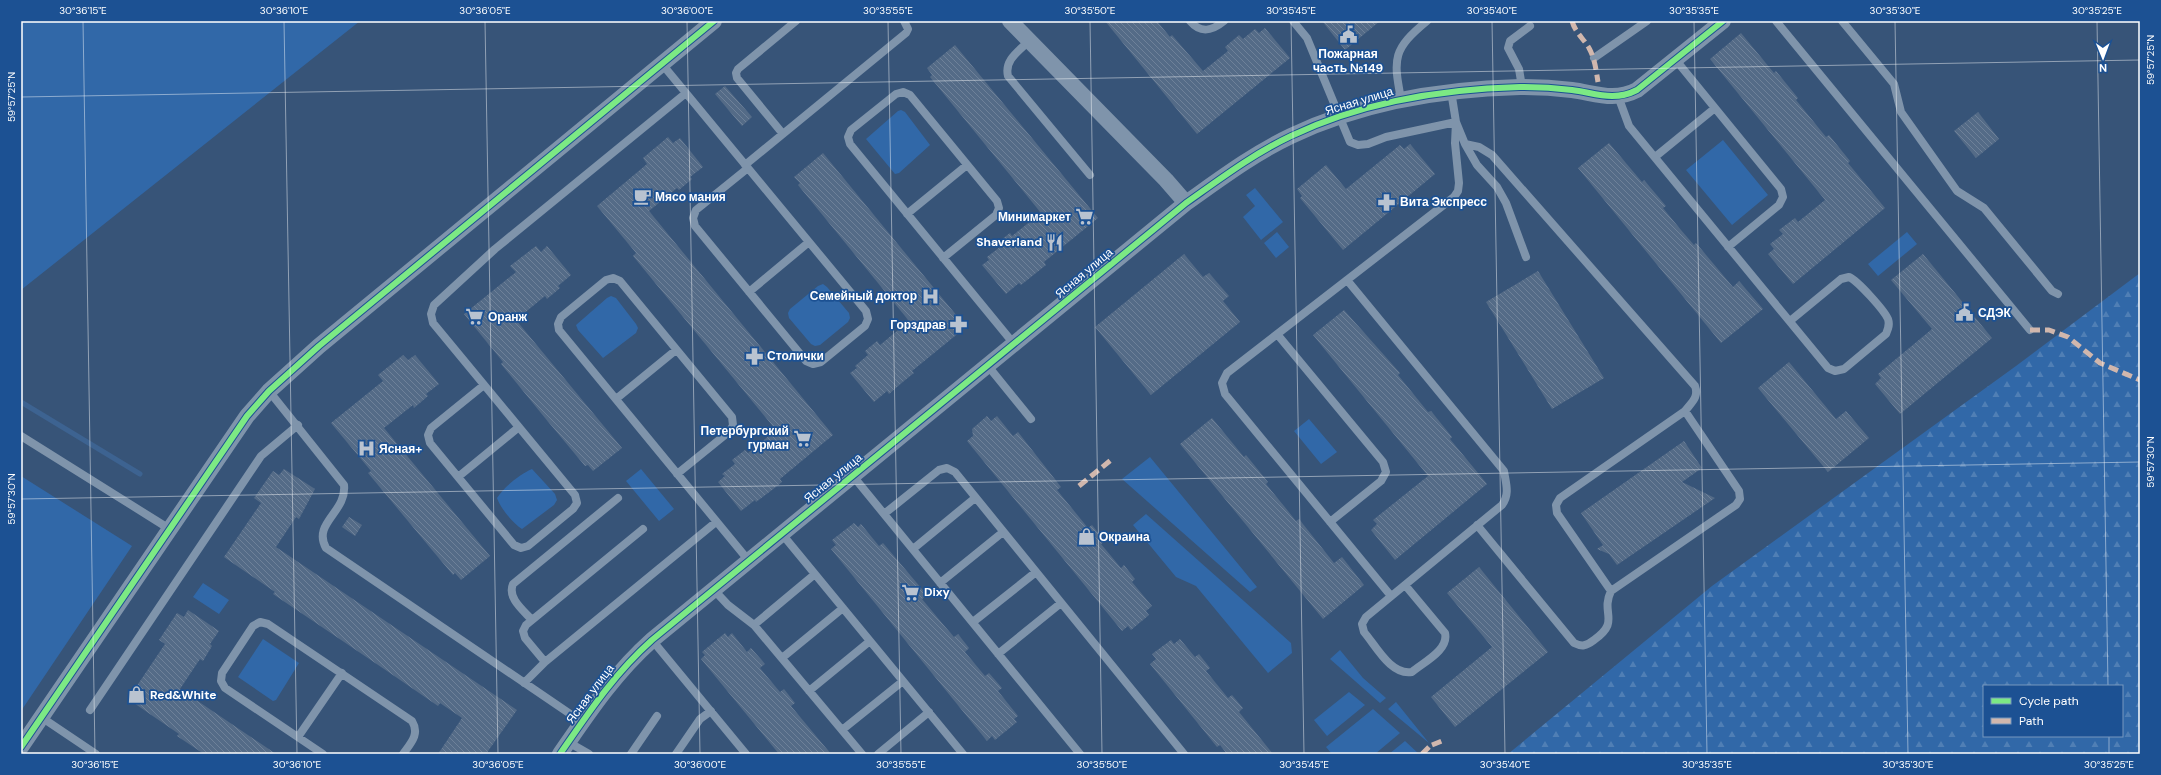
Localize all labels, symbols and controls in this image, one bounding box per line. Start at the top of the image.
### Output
text: 30°36'15"E [59,4,107,17]
text: 30°36'10"E [260,4,309,17]
text: 30°36'05"E [459,4,511,17]
text: 30°36'00"E [661,4,713,17]
text: 30°35'55"E [863,4,913,17]
text: 30°35'50"E [1065,4,1116,17]
text: 30°35'45"E [1266,4,1316,17]
text: 30°35'40"E [1467,4,1518,17]
text: 30°35'35"E [1669,4,1719,17]
text: 30°35'30"E [1870,4,1921,17]
text: 30°35'25"E [2072,4,2122,17]
public building icon: Пожарная чаcть №149 [1338,25,1358,45]
text: 59°57'25"N [2144,35,2157,85]
north arrow [2083,38,2123,78]
place label: Пожарная чаcть №149 [1313,46,1383,76]
text: N [2099,61,2107,75]
text: 59°57'25"N [5,72,18,122]
street label: Ясная улица [1323,83,1395,119]
cafe icon: Мясо мания [632,187,652,207]
place label: Мясо мания [655,189,726,205]
pharmacy icon: Вита Экспресс [1377,192,1397,212]
place label: Вита Экспресс [1400,194,1487,210]
supermarket icon: Минимаркет [1074,207,1094,227]
place label: Минимаркет [998,209,1071,225]
restaurant icon: Shaverland [1045,232,1065,252]
place label: Shaverland [976,234,1042,250]
street label: Ясная улица [1052,244,1116,302]
hospital icon: Семейный доктор [920,286,940,306]
place label: Семейный доктор [810,288,917,304]
public building icon: СДЭК [1955,303,1975,323]
place label: СДЭК [1978,305,2012,321]
supermarket icon: Оранж [465,307,485,327]
place label: Оранж [488,309,528,325]
pharmacy icon: Горздрав [949,315,969,335]
place label: Горздрав [890,317,946,333]
pharmacy icon: Столички [744,346,764,366]
place label: Столички [767,348,824,364]
place label: Петербургский гурман [701,423,789,453]
supermarket icon: Петербургский гурман [792,428,812,448]
text: 59°57'30"N [2144,436,2157,488]
hospital icon: Ясная+ [356,439,376,459]
place label: Ясная+ [379,441,422,457]
street label: Ясная улица [801,449,866,506]
text: 59°57'30"N [5,473,18,525]
shop icon: Окраина [1076,527,1096,547]
place label: Окраина [1099,529,1150,545]
supermarket icon: Dixy [901,582,921,602]
place label: Dixy [924,584,951,600]
street label: Ясная улица [562,661,618,727]
shop icon: Red&White [127,685,147,705]
legend [1983,685,2123,737]
place label: Red&White [150,687,216,703]
text: Cycle path [2019,693,2079,709]
text: Path [2019,713,2044,729]
text: 30°36'15"E [71,758,119,771]
text: 30°36'10"E [273,758,322,771]
text: 30°36'05"E [472,758,524,771]
text: 30°36'00"E [674,758,726,771]
text: 30°35'55"E [876,758,926,771]
text: 30°35'50"E [1077,758,1128,771]
text: 30°35'45"E [1279,758,1329,771]
text: 30°35'40"E [1480,758,1531,771]
text: 30°35'35"E [1682,758,1732,771]
text: 30°35'30"E [1883,758,1934,771]
text: 30°35'25"E [2084,758,2134,771]

